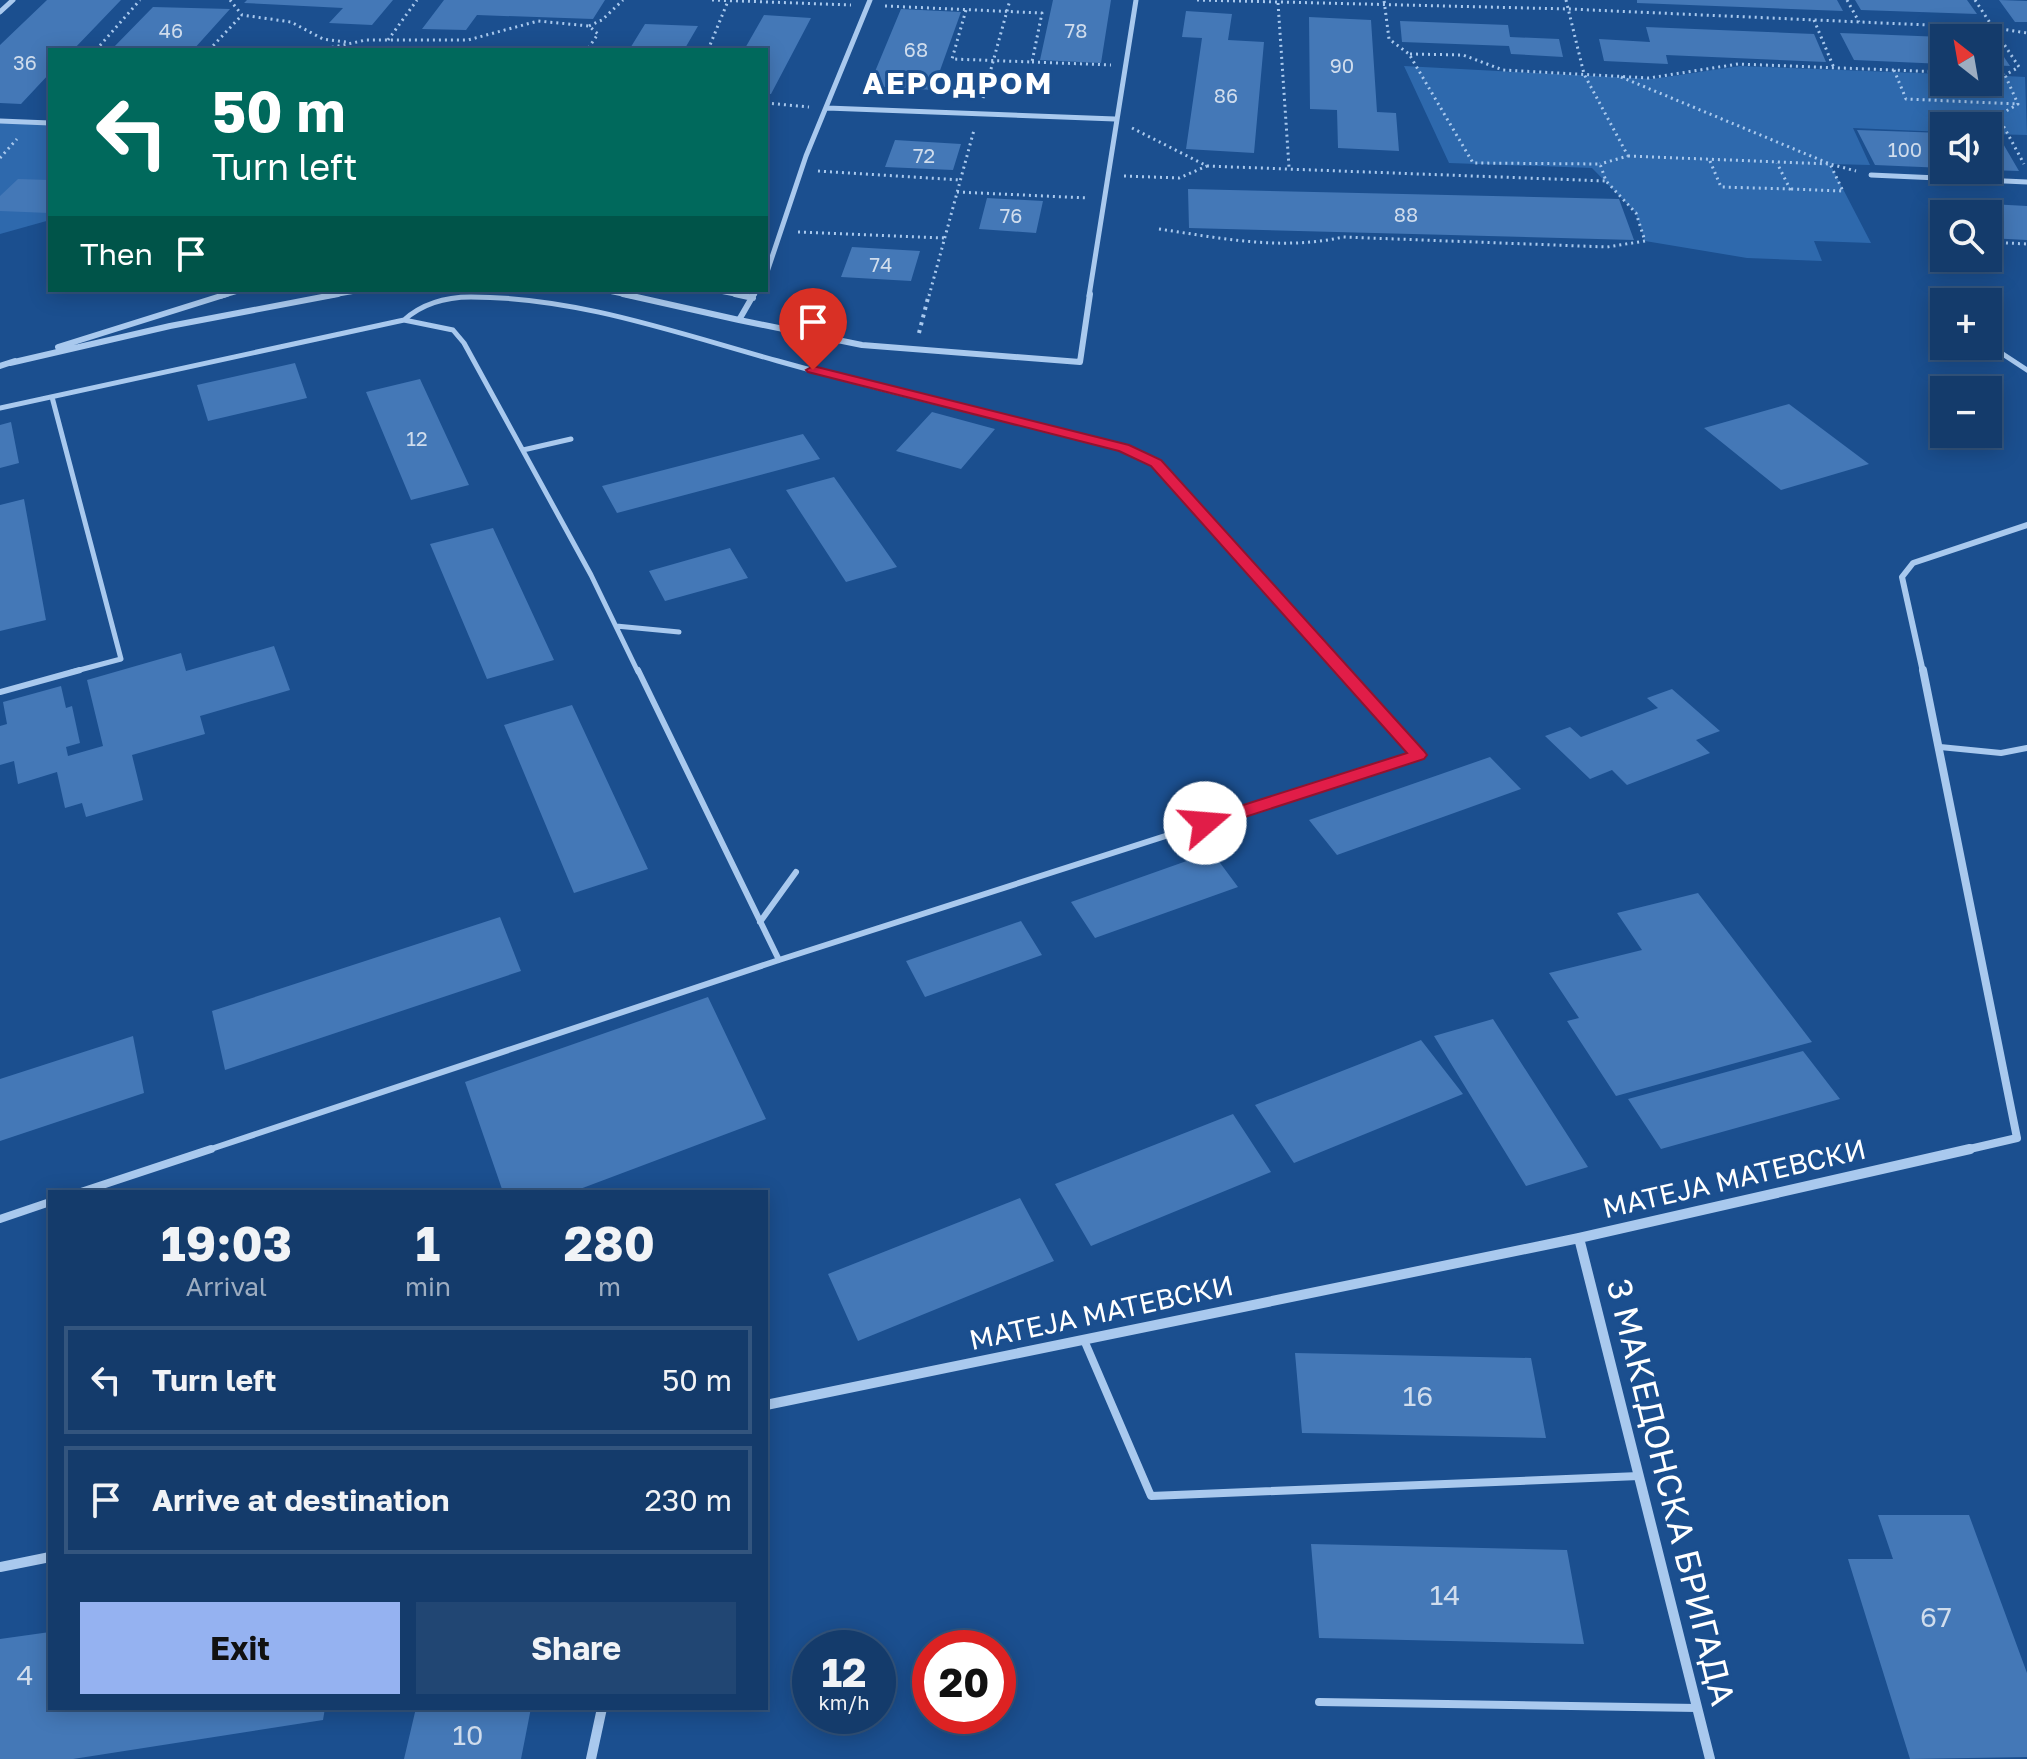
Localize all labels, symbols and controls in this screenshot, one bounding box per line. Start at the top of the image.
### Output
house number: 46 [159,18,183,42]
house number: 78 [1065,18,1087,42]
north arrow [1930,24,2002,96]
map controls [1930,24,2002,448]
house number: 68 [904,37,928,61]
house number: 36 [13,50,37,74]
house number: 90 [1330,53,1354,77]
district label: АЕРОДРОМ [863,65,1053,101]
text: 50 m [212,77,346,144]
icon: left [80,80,184,184]
house number: 86 [1214,83,1238,107]
button: sound [1930,112,2002,184]
house number: 100 [1888,137,1922,161]
house number: 72 [913,143,935,167]
text: Turn left [212,145,358,188]
button: search [1930,200,2002,272]
house number: 88 [1394,202,1418,226]
house number: 76 [1000,203,1022,227]
icon: arrive [169,232,213,276]
text: Then [80,236,153,272]
house number: 74 [870,252,892,276]
pin [779,288,847,370]
button: + [1930,288,2002,360]
icon: arrive [791,300,835,344]
button: − [1930,376,2002,448]
house number: 12 [406,426,428,450]
position arrow [1163,781,1247,865]
street label: МАТЕЈА МАТЕВСКИ [1599,1132,1869,1224]
text: 19:03 [161,1214,292,1272]
text: 1 [416,1214,440,1272]
text: 280 [564,1214,655,1272]
street label: МАТЕЈА МАТЕВСКИ [966,1268,1236,1356]
text: Arrival [186,1271,267,1302]
text: min [405,1271,451,1302]
text: m [598,1271,621,1302]
street label: 3 МАКЕДОНСКА БРИГАДА [1600,1275,1744,1710]
icon: left [84,1358,128,1402]
text: Turn left [152,1362,277,1398]
text: 50 m [662,1362,732,1398]
house number: 16 [1403,1379,1433,1412]
icon: arrive [84,1478,128,1522]
text: Arrive at destination [152,1482,449,1518]
text: 230 m [644,1482,732,1518]
house number: 14 [1430,1578,1460,1611]
house number: 67 [1920,1600,1952,1633]
button: Exit [80,1602,400,1694]
button: Share [416,1602,736,1694]
speed limit sign: 20 [912,1630,1016,1734]
text: 12 [822,1648,867,1696]
house number: 4 [16,1658,34,1691]
text: km/h [819,1690,869,1714]
house number: 10 [453,1718,483,1751]

